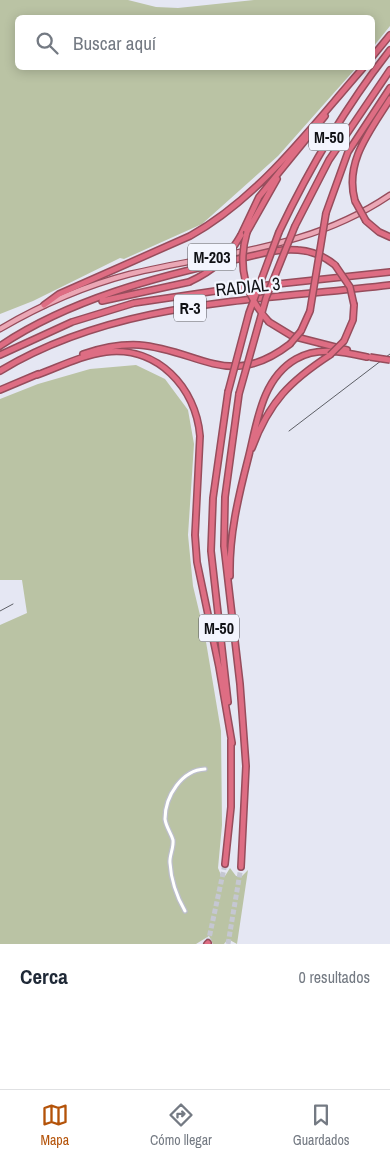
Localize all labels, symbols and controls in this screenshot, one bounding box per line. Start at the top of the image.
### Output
search box [15,15,375,70]
icon: search [33,29,61,57]
text: Buscar aquí [73,30,156,56]
road number: M-50 [309,124,349,150]
road number: M-203 [188,243,236,270]
street label: RADIAL 3 [214,271,282,302]
road number: R-3 [174,294,206,322]
road number: M-50 [199,614,239,641]
text: Cerca [20,962,68,991]
text: 0 resultados [299,966,370,988]
tab: Mapa [40,1101,69,1149]
tab: Cómo llegar [150,1101,212,1149]
tab: Guardados [293,1101,350,1149]

